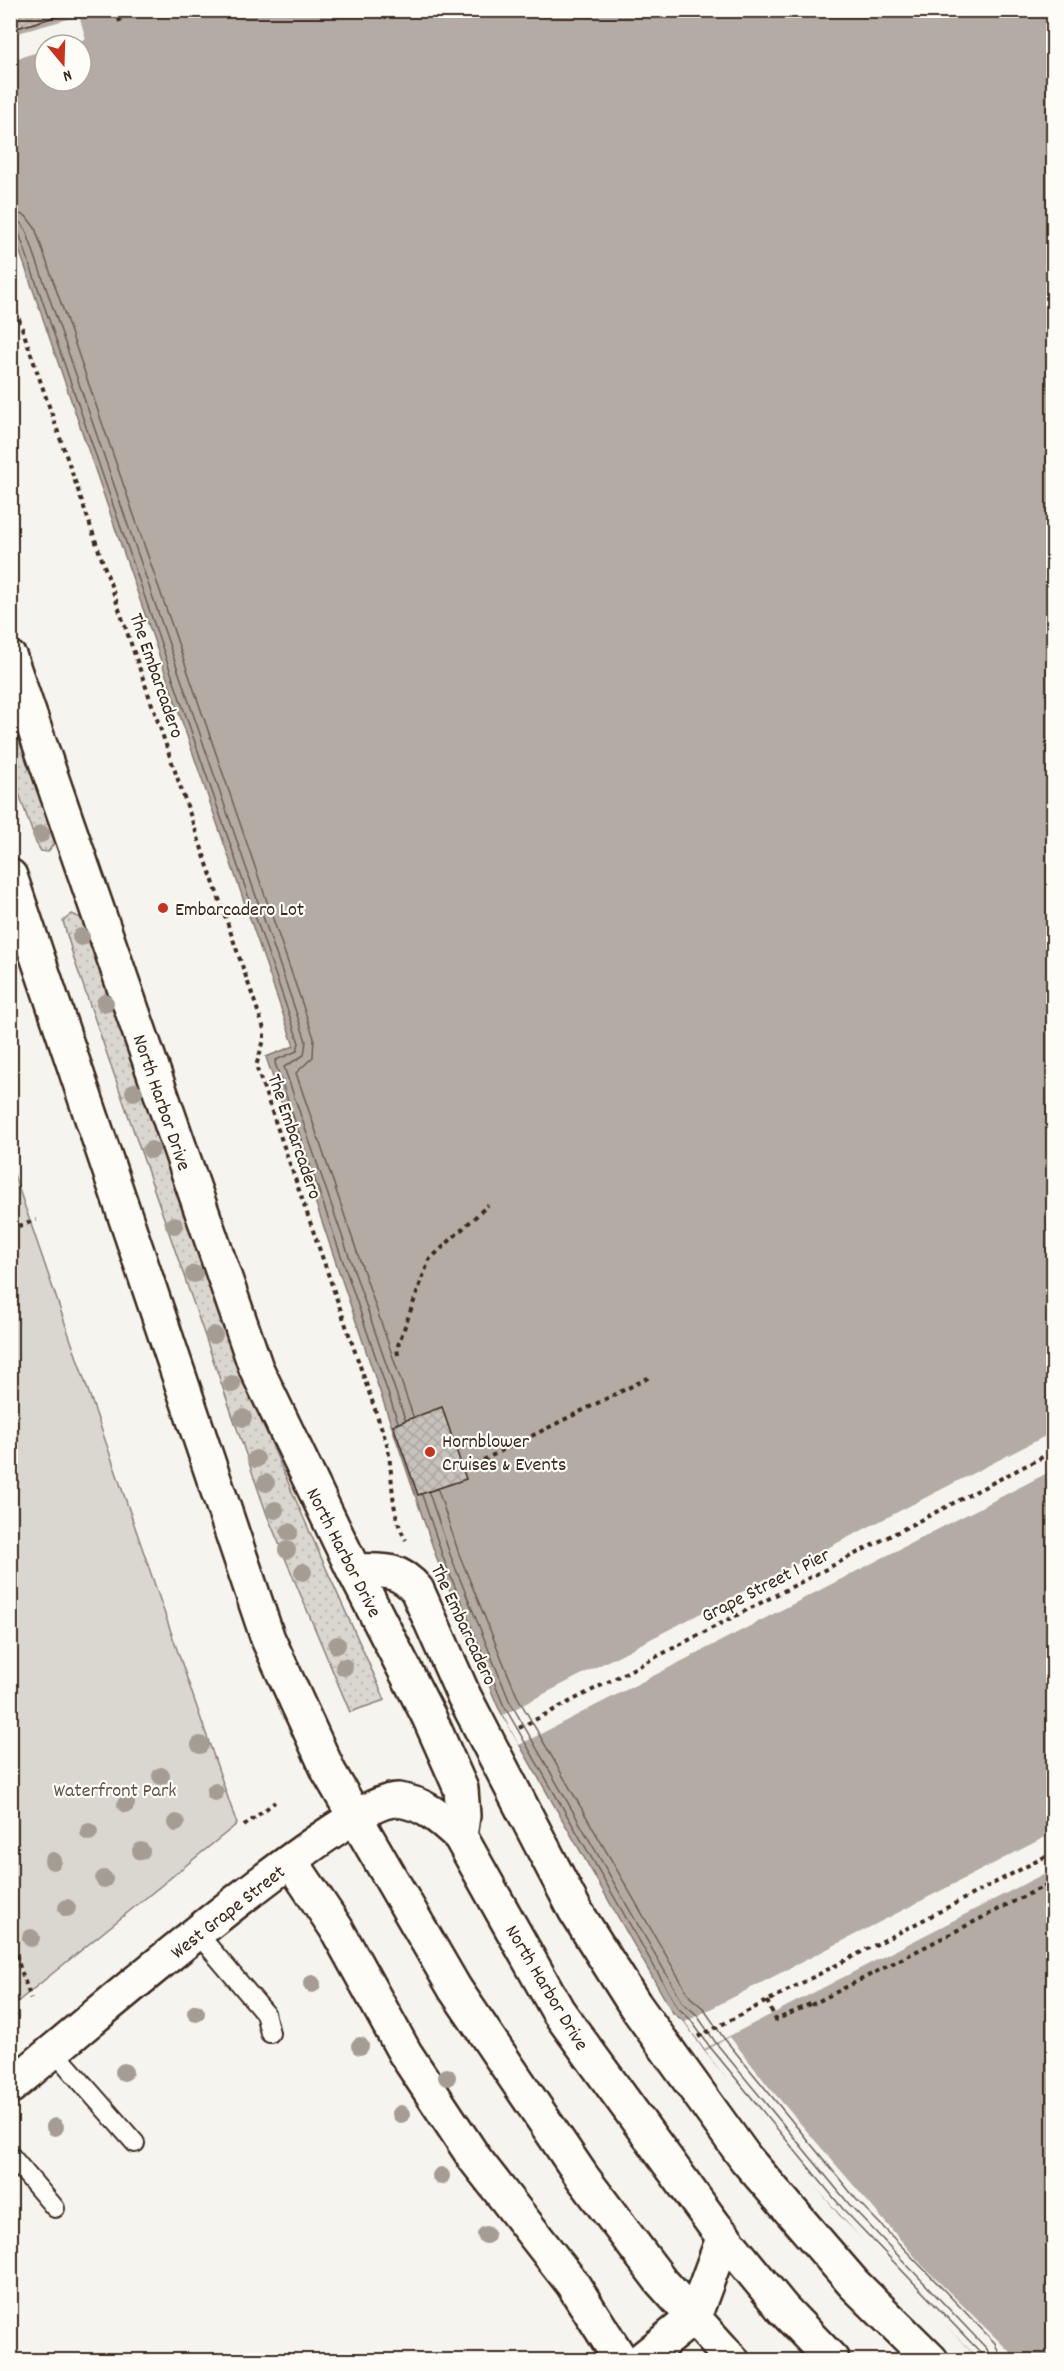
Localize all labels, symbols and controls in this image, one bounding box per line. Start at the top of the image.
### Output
north arrow [33,33,93,93]
text: N [59,63,75,87]
street label: The Embarcadero [121,610,190,742]
place label: Embarcadero Lot [175,897,304,925]
marker: Embarcadero Lot [156,901,170,915]
street label: North Harbor Drive [124,1031,197,1175]
street label: The Embarcadero [259,1071,328,1203]
place label: Hornblower Cruises & Events [442,1429,566,1480]
marker: Hornblower Cruises & Events [423,1445,437,1459]
street label: North Harbor Drive [298,1484,387,1623]
street label: Grape Street 1 Pier [697,1542,836,1631]
street label: The Embarcadero [422,1560,503,1691]
park label: Waterfront Park [53,1778,177,1806]
street label: West Grape Street [166,1860,292,1967]
street label: North Harbor Drive [497,1920,594,2057]

